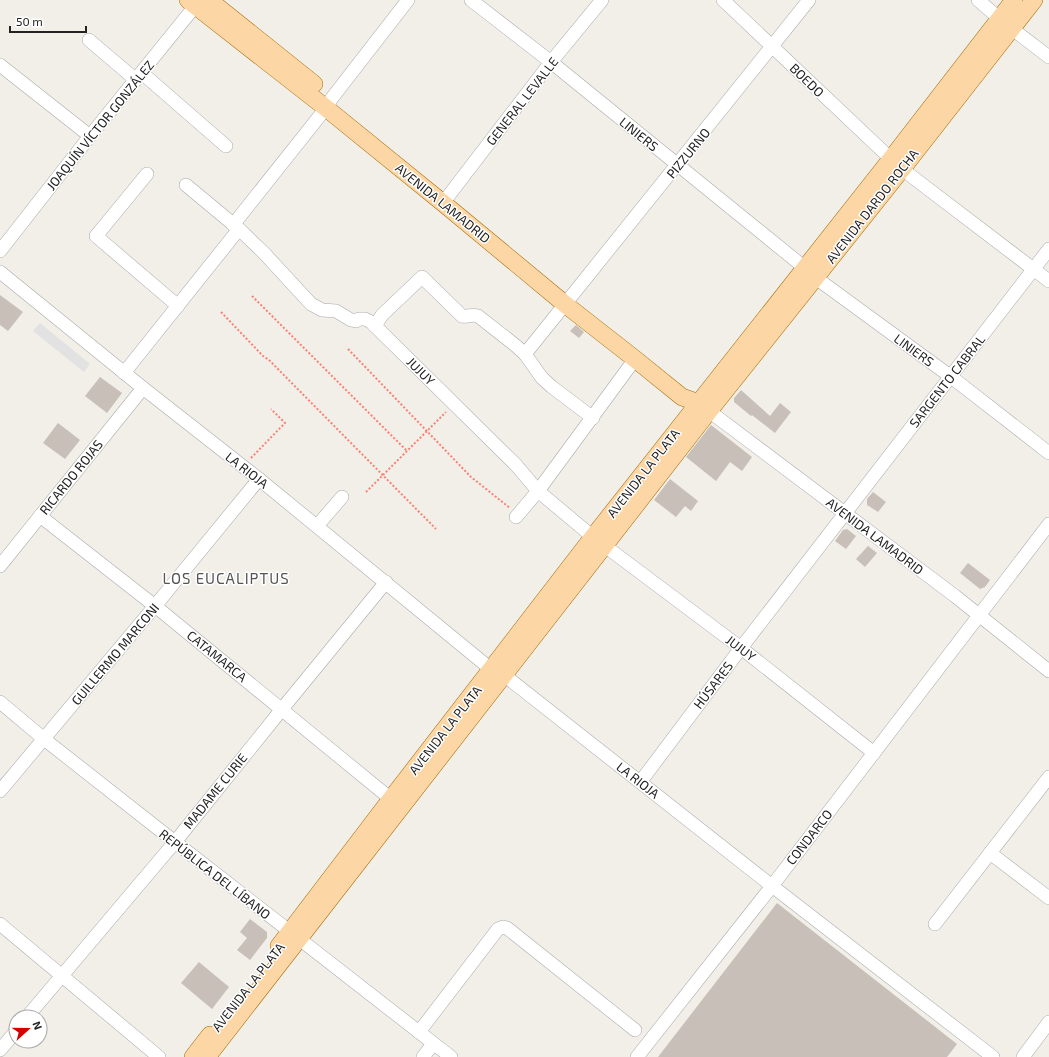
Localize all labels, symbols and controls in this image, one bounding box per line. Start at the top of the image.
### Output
scale bar [10,8,86,34]
text: 50 m [16,14,43,28]
street label: GENERAL LEVALLE [483,54,561,148]
street label: JOAQUÍN VÍCTOR GONZÁLEZ [42,56,157,193]
street label: BOEDO [787,60,827,100]
street label: LINIERS [616,114,662,154]
street label: PIZZURNO [663,125,713,181]
street label: AVENIDA DARDO ROCHA [822,146,922,266]
street label: AVENIDA LAMADRID [392,160,494,246]
street label: LINIERS [891,330,937,370]
street label: SARGENTO CABRAL [906,331,988,431]
street label: JUJUY [404,354,439,389]
street label: AVENIDA LA PLATA [603,425,683,521]
street label: RICARDO ROJAS [36,436,106,518]
street label: LA RIOJA [222,448,272,492]
street label: AVENIDA LAMADRID [823,494,927,578]
district label: LOS EUCALIPTUS [162,569,290,587]
street label: GUILLERMO MARCONI [68,600,162,708]
street label: CATAMARCA [184,627,250,685]
street label: JUJUY [723,632,760,665]
street label: HÚSARES [689,657,736,712]
street label: AVENIDA LA PLATA [405,682,485,778]
street label: MADAME CURIE [180,750,250,832]
street label: LA RIOJA [613,758,663,802]
street label: CONDARCO [782,806,836,868]
street label: REPÚBLICA DEL LÍBANO [156,825,275,923]
street label: AVENIDA LA PLATA [208,939,288,1035]
north arrow [8,1009,48,1049]
text: N [30,1019,45,1031]

